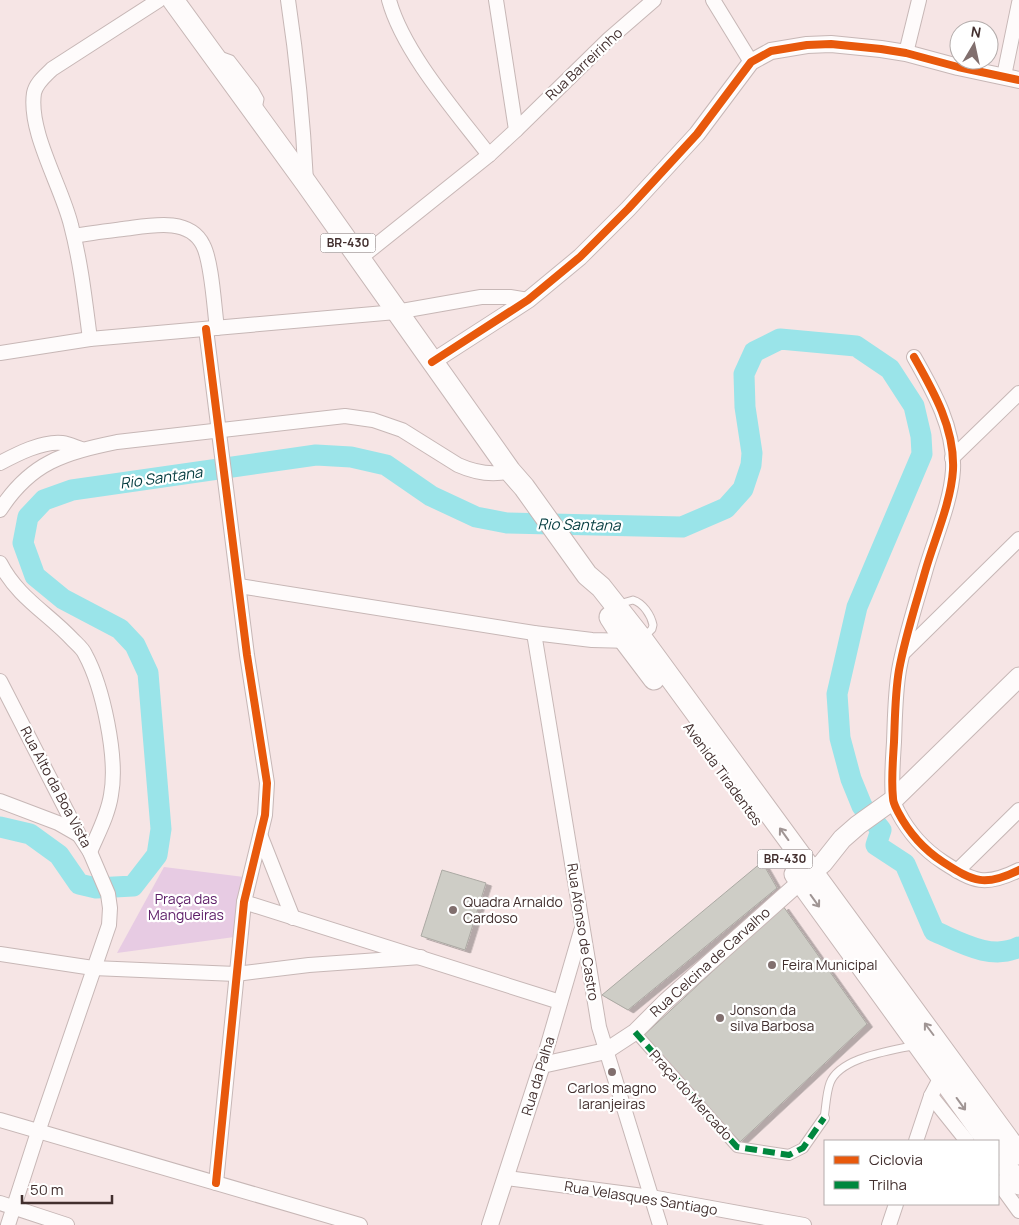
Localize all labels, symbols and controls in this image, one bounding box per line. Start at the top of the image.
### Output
north arrow [949,20,999,70]
text: N [970,21,983,42]
street label: Rua Barreirinho [541,23,626,104]
road number: BR-430 [320,234,376,252]
water label: Rio Santana [118,461,204,494]
water label: Rio Santana [537,513,621,536]
street label: Avenida Tiradentes [680,718,767,829]
street label: Rua Alto da Boa Vista [16,723,96,851]
one-way arrow [779,827,789,841]
road number: BR-430 [758,850,812,869]
street label: Rua Afonso de Castro [563,862,604,1002]
park label: Praça das Mangueiras [148,889,224,924]
place label: Quadra Arnaldo Cardoso [463,892,563,927]
one-way arrow [810,894,820,908]
street label: Rua Celcina de Carvalho [646,903,774,1021]
marker: Quadra Arnaldo Cardoso [447,904,459,916]
place label: Feira Municipal [782,955,877,974]
marker: Feira Municipal [766,959,778,971]
place label: Jonson da silva Barbosa [730,1000,814,1035]
marker: Jonson da silva Barbosa [714,1012,726,1024]
one-way arrow [923,1023,934,1036]
street label: Rua da Palha [516,1034,559,1118]
street label: Praça do Mercado [646,1045,737,1144]
marker: Carlos magno laranjeiras [606,1066,618,1078]
place label: Carlos magno laranjeiras [568,1078,656,1113]
one-way arrow [955,1097,966,1110]
legend [824,1140,999,1205]
text: Ciclovia [869,1149,923,1170]
scale bar [22,1172,112,1204]
text: Trilha [869,1174,907,1195]
street label: Rua Velasques Santiago [563,1176,719,1219]
text: 50 m [30,1179,64,1200]

